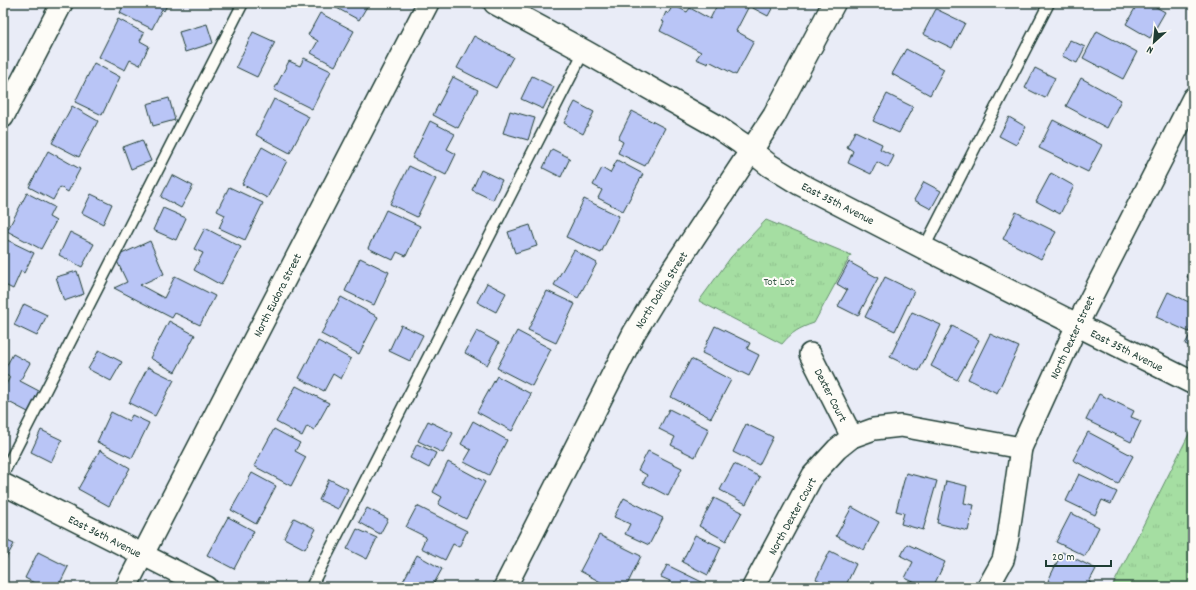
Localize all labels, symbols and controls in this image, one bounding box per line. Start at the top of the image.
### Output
north arrow [1134,22,1174,62]
text: N [1144,41,1156,57]
street label: East 35th Avenue [798,179,877,230]
street label: North Dahlia Street [632,248,693,333]
street label: North Eudora Street [250,250,307,341]
park label: Tot Lot [764,274,795,291]
street label: North Dexter Street [1047,293,1100,382]
street label: East 35th Avenue [1087,326,1166,377]
street label: Dexter Court [809,366,851,426]
street label: North Dexter Court [765,474,822,559]
street label: East 36th Avenue [65,512,144,563]
scale bar [1046,542,1111,568]
text: 20 m [1052,549,1075,566]

